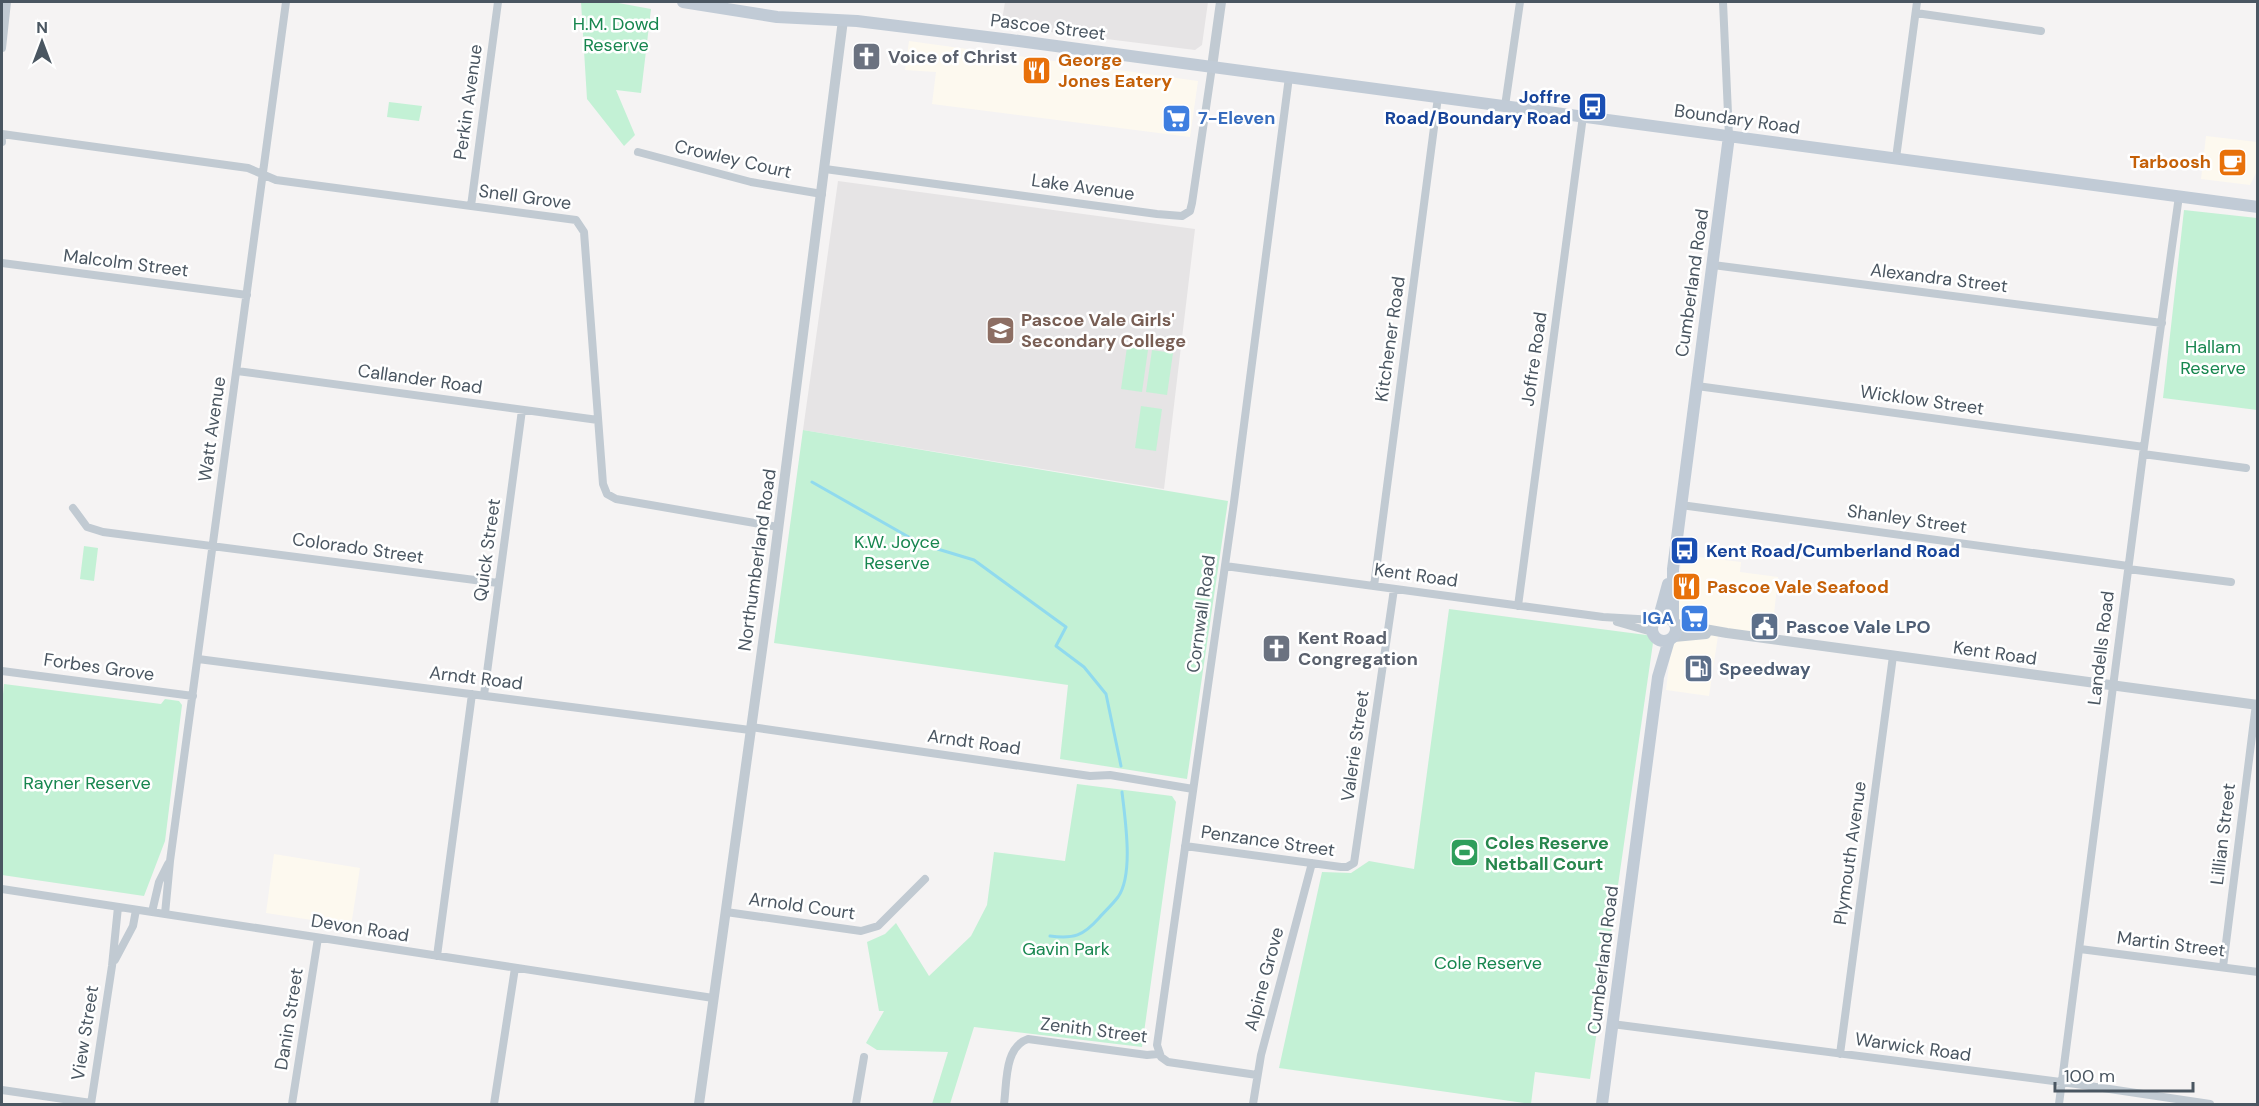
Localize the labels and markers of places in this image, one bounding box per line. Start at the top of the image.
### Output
church icon: Voice of Christ [851,41,883,73]
place label: Voice of Christ [888,45,1017,69]
place label: George Jones Eatery [1058,48,1172,93]
restaurant icon: George Jones Eatery [1021,54,1053,86]
place label: Joffre Road/Boundary Road [1385,85,1571,130]
bus stop icon: Joffre Road/Boundary Road [1576,91,1608,123]
supermarket icon: 7-Eleven [1161,102,1193,134]
place label: 7-Eleven [1198,106,1275,130]
cafe icon: Tarboosh [2216,146,2248,178]
place label: Tarboosh [2129,150,2211,174]
place label: Pascoe Vale Girls' Secondary College [1021,308,1186,353]
school or university icon: Pascoe Vale Girls' Secondary College [984,314,1016,346]
bus stop icon: Kent Road/Cumberland Road [1669,535,1701,567]
place label: Kent Road/Cumberland Road [1706,539,1960,563]
restaurant icon: Pascoe Vale Seafood [1670,571,1702,603]
place label: Pascoe Vale Seafood [1707,575,1889,599]
supermarket icon: IGA [1679,602,1711,634]
place label: IGA [1642,606,1674,630]
public building icon: Pascoe Vale LPO [1749,611,1781,643]
place label: Pascoe Vale LPO [1786,615,1931,639]
place label: Kent Road Congregation [1298,626,1418,671]
church icon: Kent Road Congregation [1261,632,1293,664]
fuel station icon: Speedway [1682,653,1714,685]
place label: Speedway [1719,657,1811,681]
place label: Coles Reserve Netball Court [1485,831,1609,876]
sports icon: Coles Reserve Netball Court [1448,837,1480,869]

